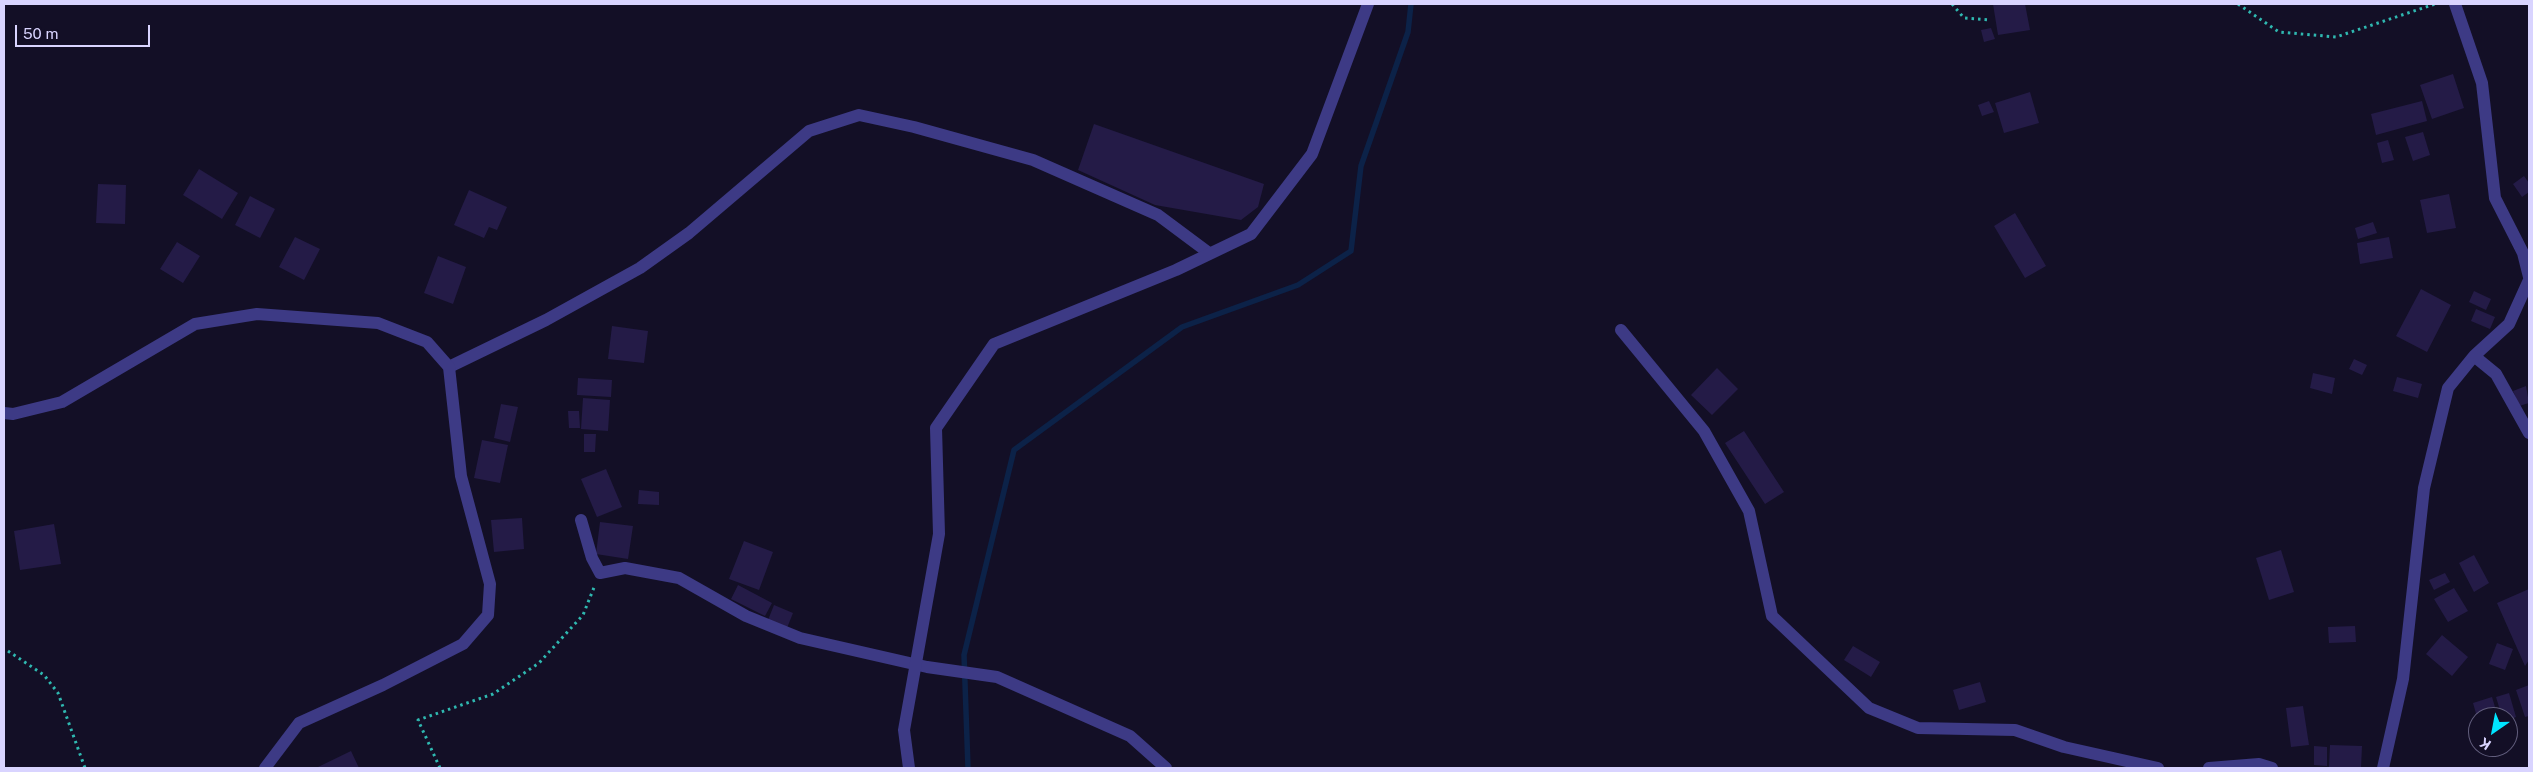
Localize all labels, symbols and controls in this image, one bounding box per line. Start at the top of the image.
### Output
scale bar [18,15,152,47]
text: 50 m [23,25,58,42]
north arrow [2468,707,2518,757]
text: K [2477,734,2494,753]

